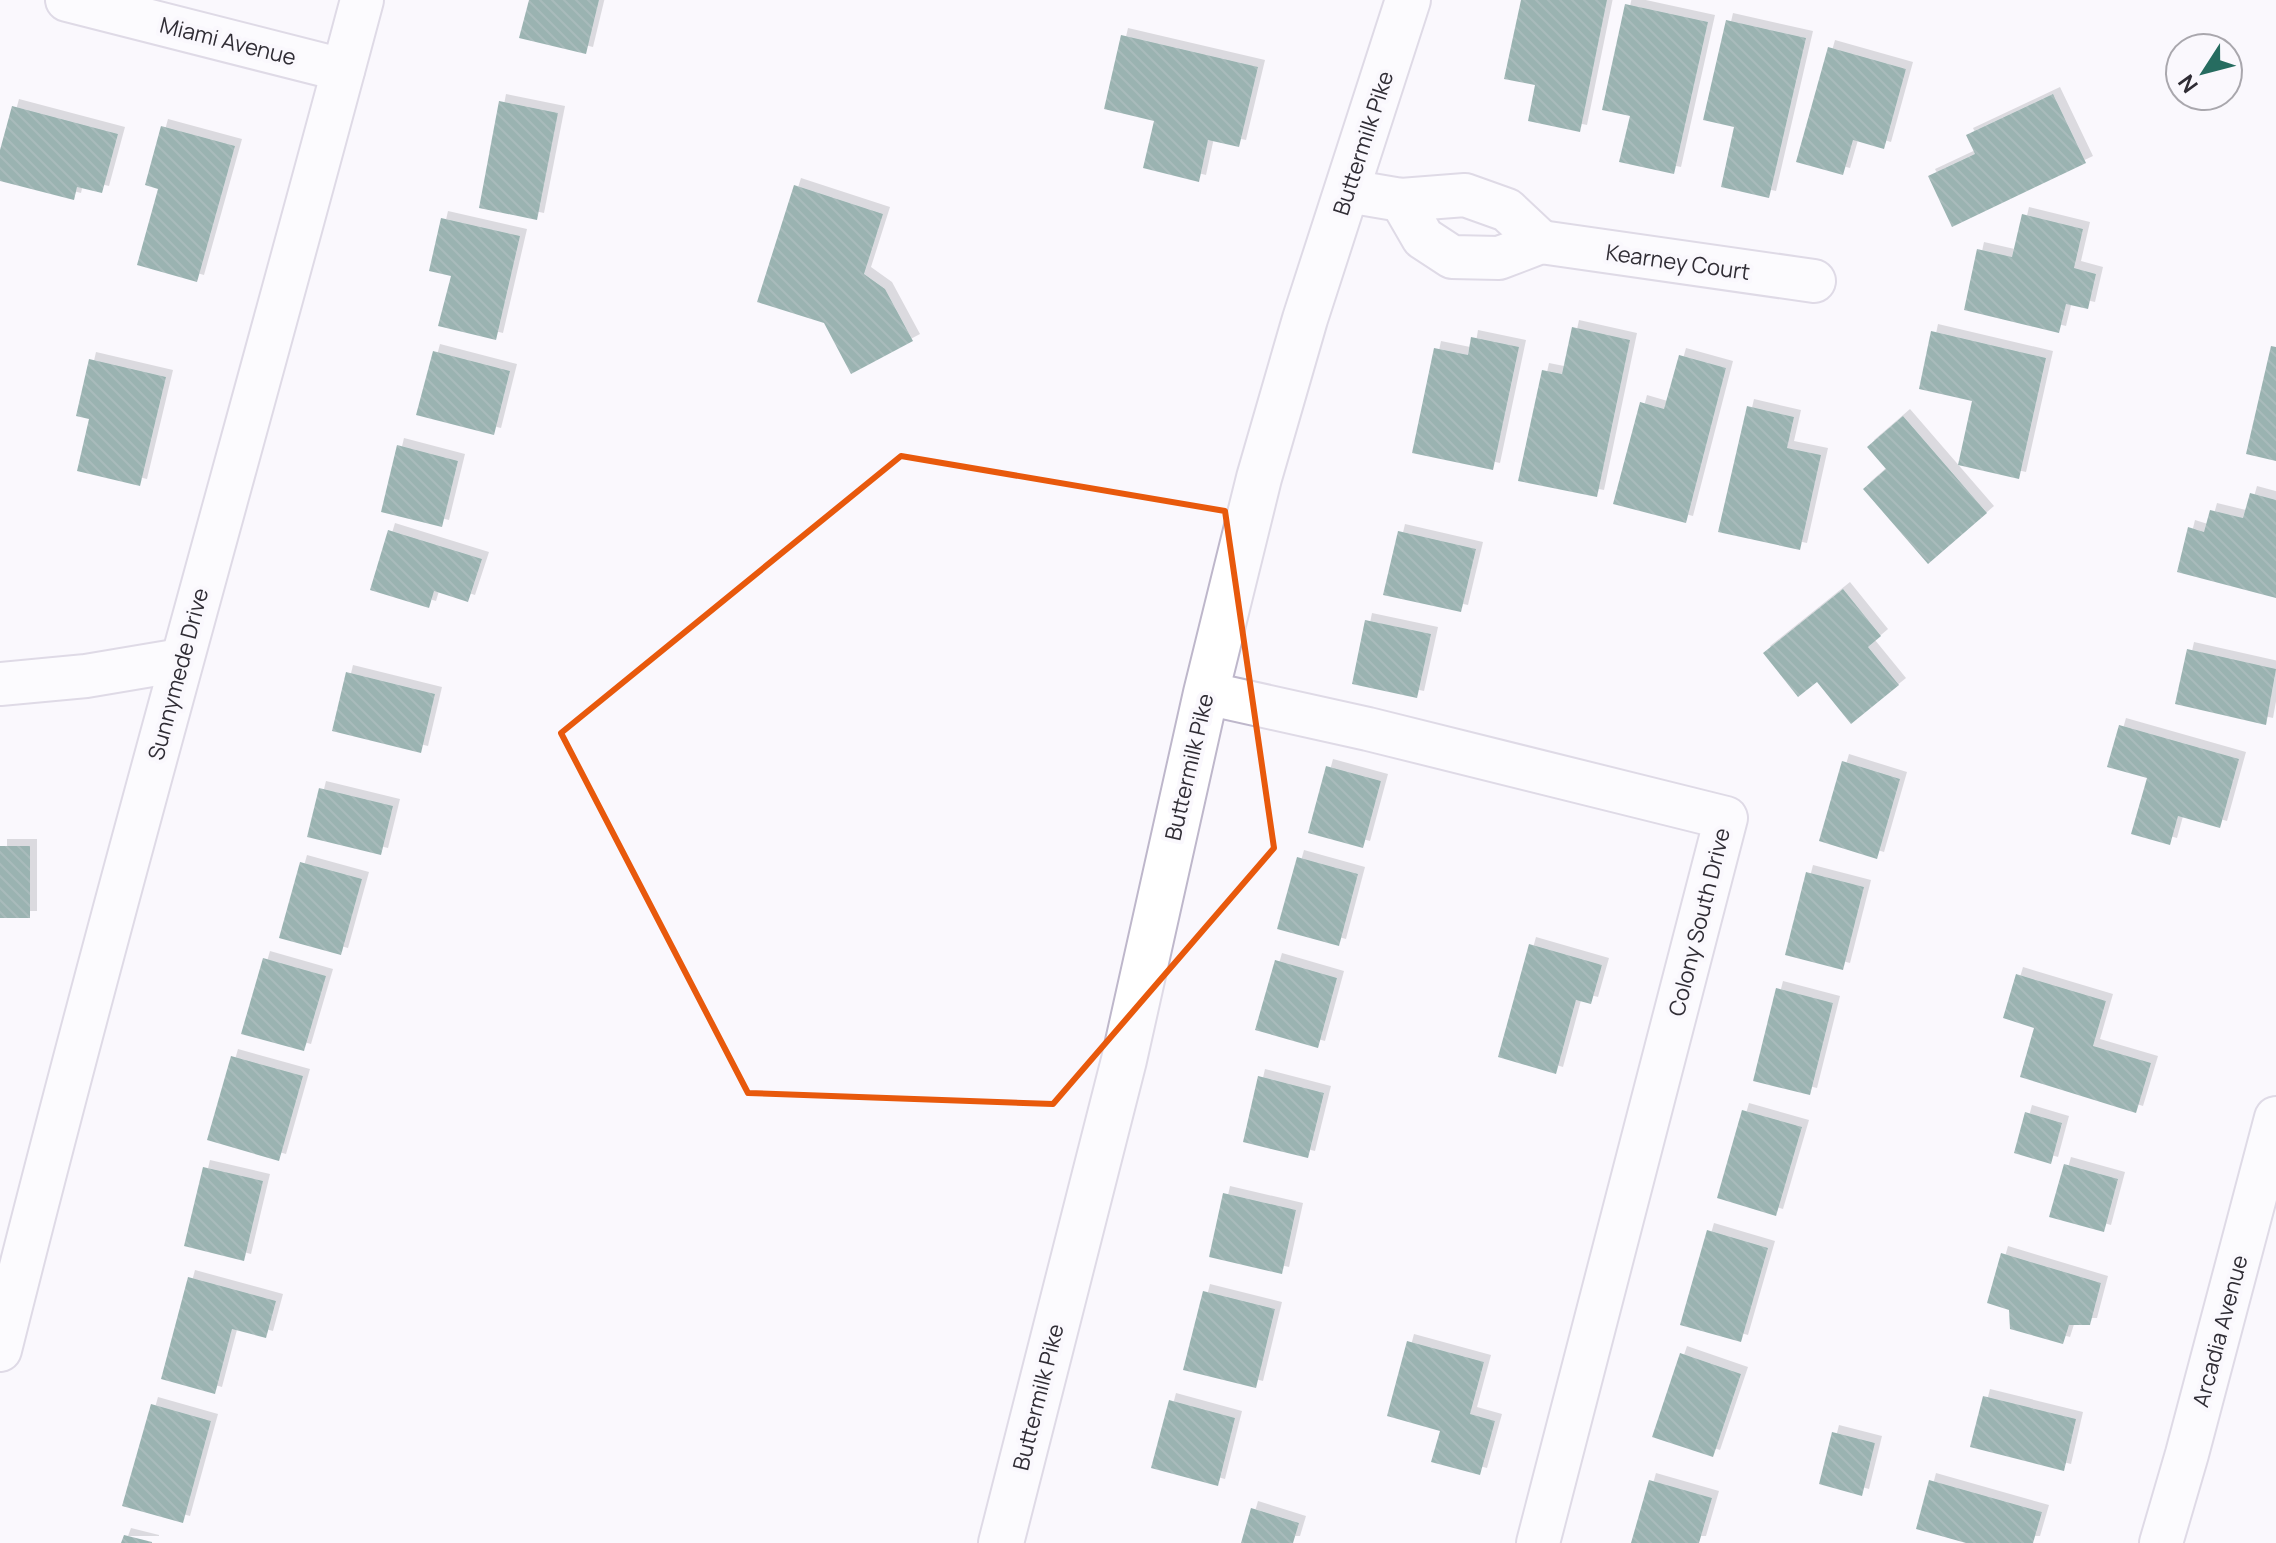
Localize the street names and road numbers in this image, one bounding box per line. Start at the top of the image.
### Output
street label: Miami Avenue [157,10,299,72]
street label: Buttermilk Pike [1326,67,1400,219]
street label: Kearney Court [1604,237,1752,287]
street label: Sunnymede Drive [141,584,215,763]
street label: Buttermilk Pike [1158,690,1221,843]
street label: Colony South Drive [1661,825,1737,1019]
street label: Arcadia Avenue [2185,1252,2255,1410]
street label: Buttermilk Pike [1005,1321,1071,1473]

